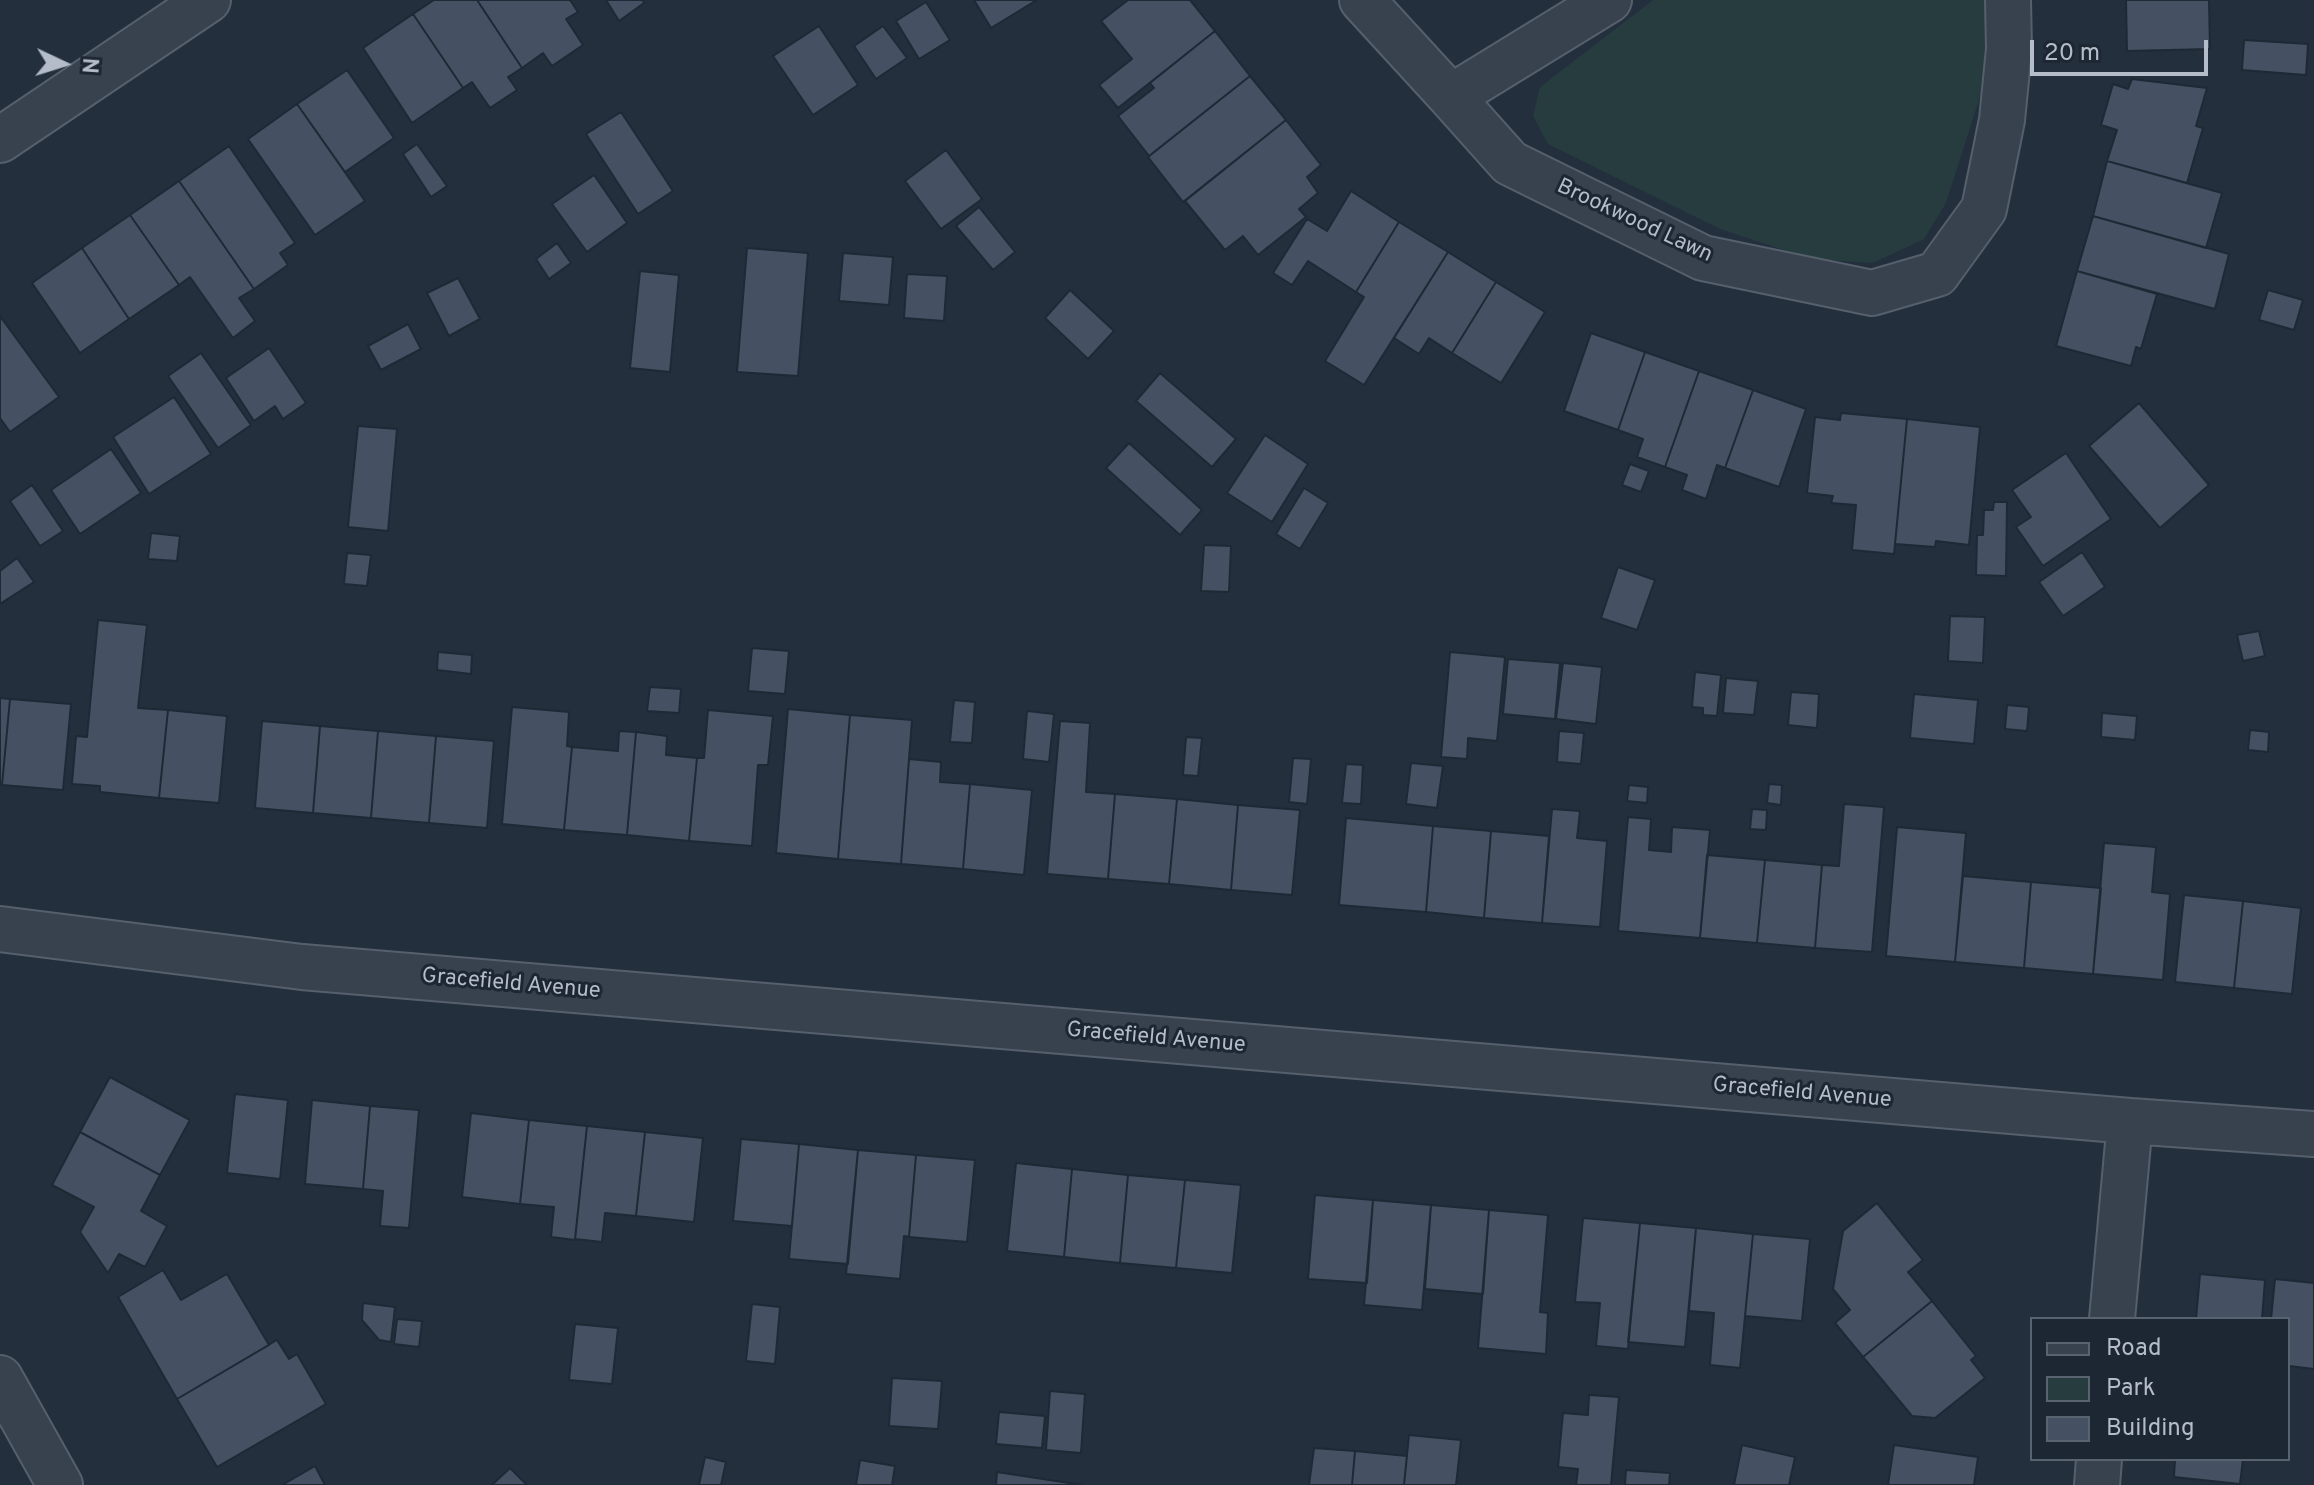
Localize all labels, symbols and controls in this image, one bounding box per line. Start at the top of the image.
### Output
north arrow [24,24,104,104]
scale bar [2034,24,2212,74]
text: 20 m [2044,39,2100,69]
text: N [74,57,102,75]
street label: Brookwood Lawn [1552,174,1716,270]
street label: Gracefield Avenue [421,964,601,1006]
street label: Gracefield Avenue [1066,1018,1246,1060]
street label: Gracefield Avenue [1712,1073,1892,1115]
legend [2030,1317,2290,1461]
text: Road [2106,1334,2162,1364]
text: Park [2106,1374,2156,1404]
text: Building [2106,1414,2195,1444]

